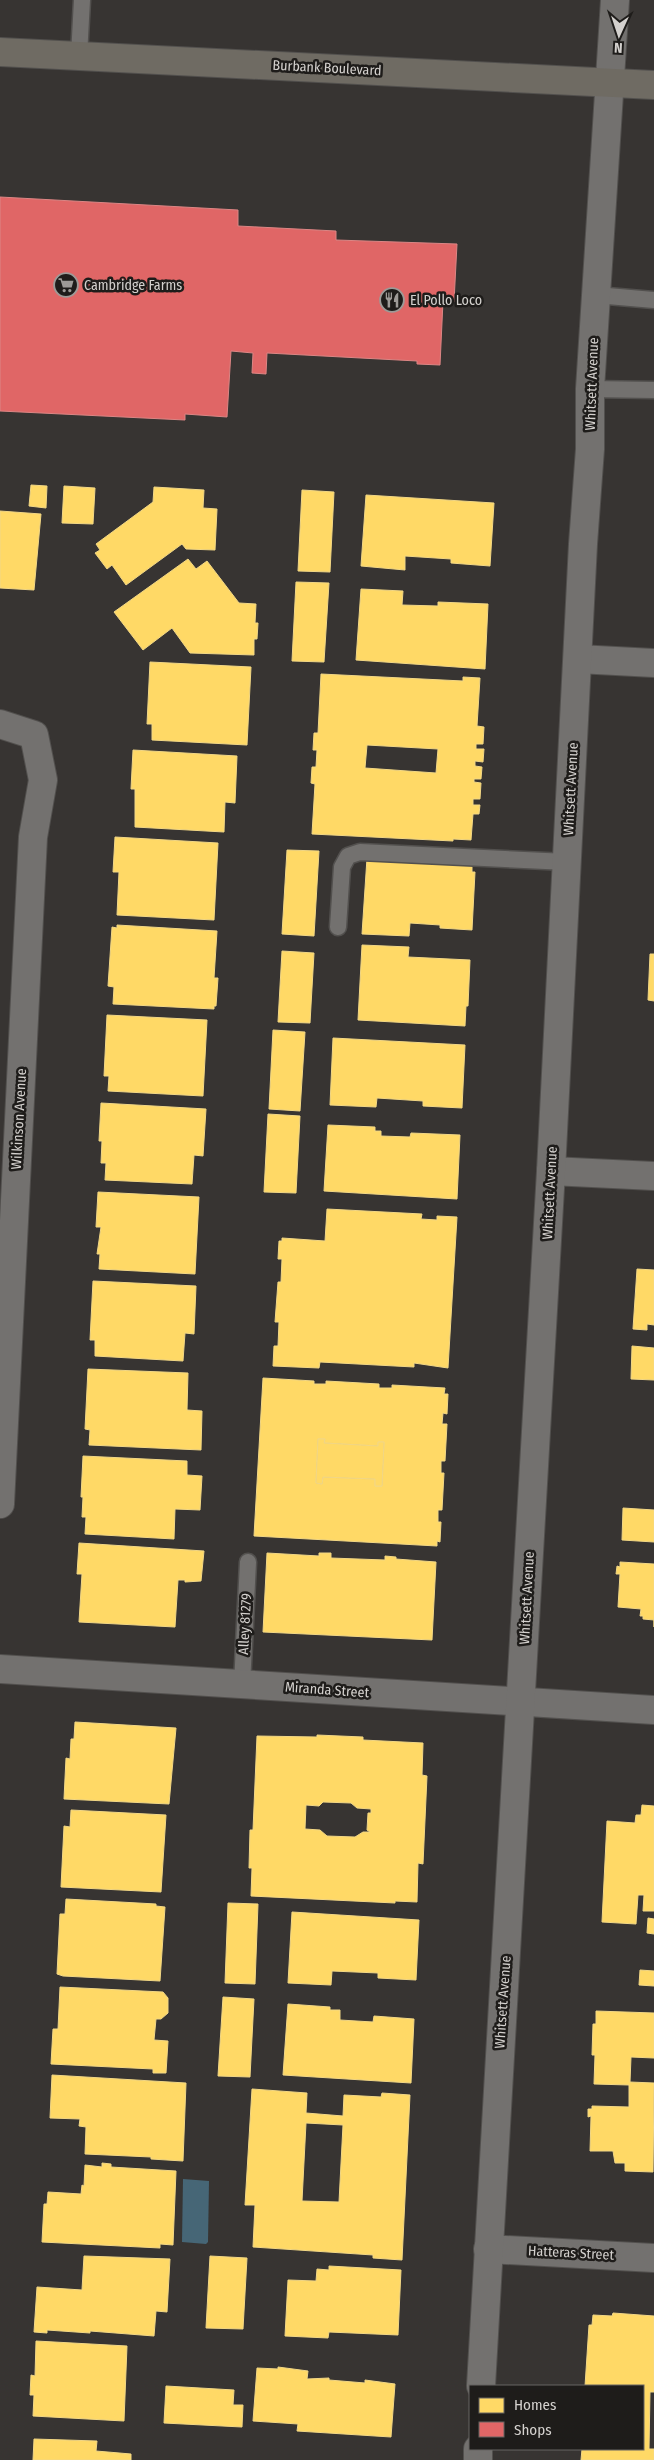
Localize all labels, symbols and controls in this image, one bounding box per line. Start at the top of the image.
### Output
north arrow [594,10,644,60]
text: N [614,39,623,56]
street label: Burbank Boulevard [272,57,382,79]
supermarket icon: Cambridge Farms [53,272,79,298]
place label: Cambridge Farms [84,277,182,294]
restaurant icon: El Pollo Loco [379,287,405,313]
place label: El Pollo Loco [410,292,482,309]
street label: Whitsett Avenue [582,337,602,431]
street label: Whitsett Avenue [560,742,582,836]
street label: Wilkinson Avenue [8,1068,30,1170]
street label: Whitsett Avenue [539,1146,561,1240]
street label: Whitsett Avenue [516,1551,538,1645]
street label: Alley 81279 [235,1593,255,1655]
street label: Miranda Street [284,1679,370,1701]
street label: Whitsett Avenue [491,1955,515,2049]
street label: Hatteras Street [528,2242,615,2264]
legend [469,2385,644,2450]
text: Homes [514,2396,556,2414]
text: Shops [514,2421,552,2439]

